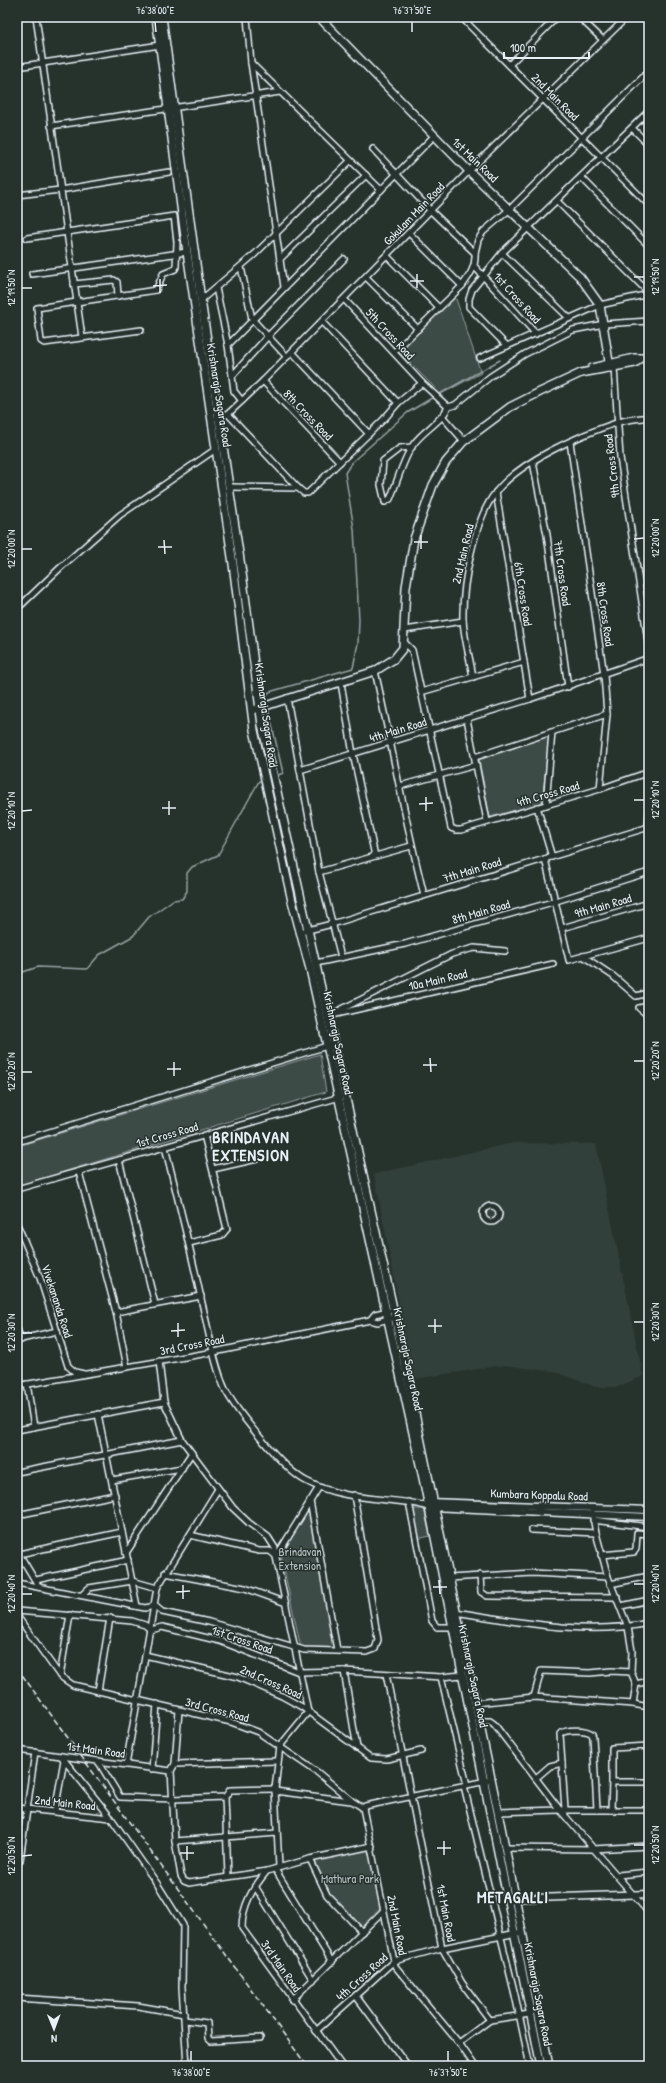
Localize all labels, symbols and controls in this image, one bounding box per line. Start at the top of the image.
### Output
text: 76°38'00"E [136,4,175,17]
text: 76°37'50"E [393,4,432,17]
scale bar [504,34,589,60]
text: 100 m [510,39,536,56]
street label: 2nd Main Road [528,69,583,124]
street label: 1st Main Road [448,133,502,186]
street label: Gokulam Main Road [379,178,448,249]
text: 12°19'50"N [649,259,662,295]
street label: 1st Cross Road [490,268,545,327]
text: 12°19'50"N [5,270,18,306]
street label: 5th Cross Road [362,304,419,363]
street label: Krishnaraja Sagara Road [203,342,236,448]
street label: 8th Cross Road [280,385,337,444]
street label: 9th Cross Road [599,433,624,499]
text: 12°20'00"N [649,519,662,557]
street label: 2nd Main Road [447,522,478,585]
text: 12°20'00"N [5,530,18,568]
street label: 7th Cross Road [550,539,576,607]
street label: 6th Cross Road [510,561,537,627]
street label: 8th Cross Road [593,581,618,648]
street label: Krishnaraja Sagara Road [251,662,282,768]
street label: 4th Main Road [367,713,429,746]
street label: 4th Cross Road [515,776,581,811]
text: 12°20'10"N [649,781,662,819]
text: 12°20'10"N [5,792,18,830]
street label: 7th Main Road [441,852,503,886]
street label: 9th Main Road [572,889,634,922]
street label: 8th Main Road [450,895,512,928]
street label: 10a Main Road [407,964,469,994]
street label: Krishnaraja Sagara Road [319,990,358,1096]
text: 12°20'20"N [649,1042,662,1080]
text: 12°20'20"N [5,1053,18,1091]
street label: 1st Cross Road [134,1118,200,1151]
district label: BRINDAVAN EXTENSION [212,1126,290,1166]
street label: Vivekananda Road [38,1262,77,1340]
text: 12°20'30"N [649,1303,662,1341]
street label: Krishnaraja Sagara Road [389,1306,428,1412]
text: 12°20'30"N [5,1314,18,1352]
street label: 3rd Cross Road [158,1330,226,1359]
street label: Kumbara Koppalu Road [490,1484,588,1505]
park label: Brindavan Extension [278,1543,322,1574]
text: 12°20'40"N [649,1565,662,1603]
text: 12°20'40"N [5,1575,18,1613]
street label: 1st Cross Road [209,1621,275,1658]
street label: Krishnaraja Sagara Road [454,1623,493,1729]
street label: 2nd Cross Road [238,1660,305,1703]
street label: 3rd Cross Road [183,1693,251,1726]
street label: 1st Main Road [66,1737,126,1762]
street label: 2nd Main Road [34,1791,97,1814]
text: 12°20'50"N [649,1826,662,1864]
text: 12°20'50"N [5,1837,18,1875]
park label: Mathura Park [321,1870,379,1887]
street label: 1st Main Road [433,1883,460,1943]
district label: METAGALLI [477,1886,549,1908]
street label: 2nd Main Road [383,1893,412,1957]
street label: 3rd Main Road [257,1936,306,1995]
street label: Krishnaraja Sagara Road [520,1941,557,2047]
street label: 4th Cross Road [332,1949,391,2004]
north arrow [34,2009,74,2049]
text: N [51,2032,57,2046]
text: 76°38'00"E [172,2066,211,2079]
text: 76°37'50"E [429,2066,468,2079]

